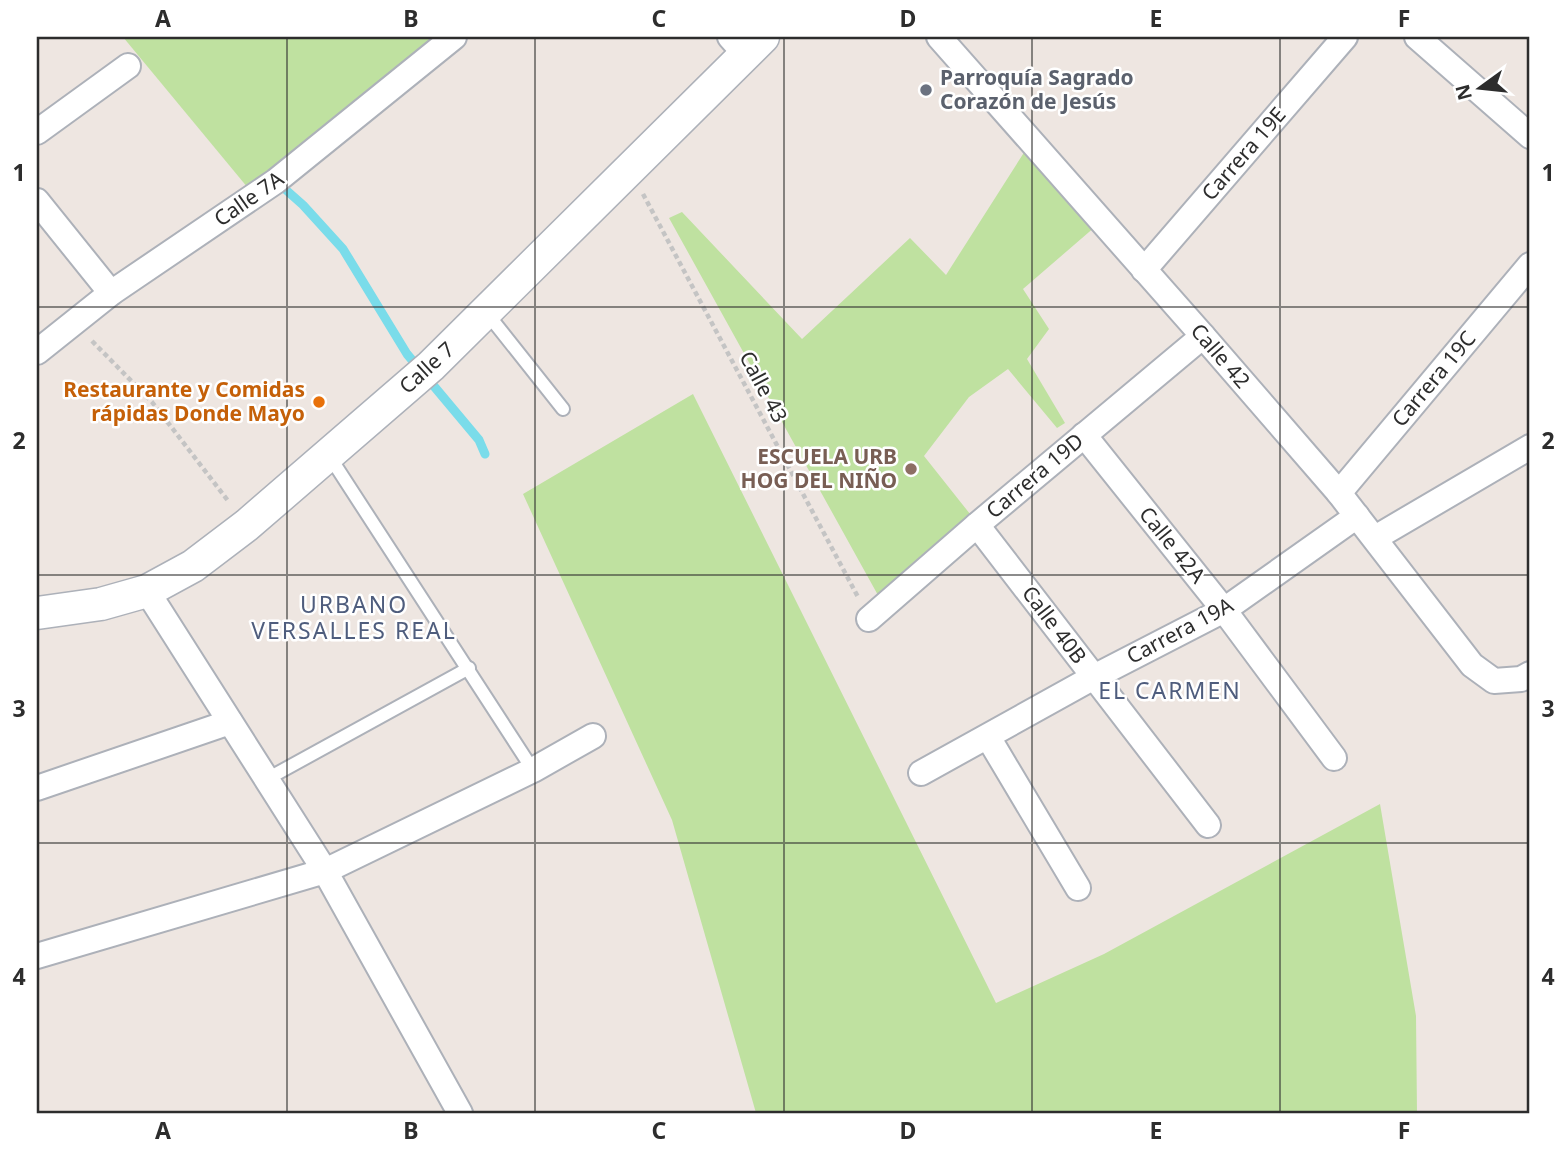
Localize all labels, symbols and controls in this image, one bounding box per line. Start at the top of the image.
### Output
text: A [155,2,171,34]
text: B [403,2,419,34]
text: C [652,2,667,34]
text: D [900,2,916,34]
text: E [1150,2,1162,34]
text: F [1398,2,1410,34]
north arrow [1444,52,1514,122]
place label: Parroquía Sagrado Corazón de Jesús [940,63,1134,115]
marker: Parroquía Sagrado Corazón de Jesús [918,82,934,98]
text: N [1449,82,1478,103]
street label: Carrera 19E [1195,101,1292,206]
text: 1 [12,156,26,188]
text: 1 [1541,156,1555,188]
street label: Calle 7A [208,164,289,232]
street label: Calle 42 [1185,317,1257,394]
street label: Carrera 19C [1385,325,1481,432]
street label: Calle 7 [393,335,460,399]
street label: Calle 43 [733,346,794,427]
place label: Restaurante y Comidas rápidas Donde Mayo [63,375,305,427]
marker: Restaurante y Comidas rápidas Donde Mayo [311,394,327,410]
text: 2 [12,424,26,456]
text: 2 [1541,424,1555,456]
street label: Carrera 19D [980,426,1089,524]
place label: ESCUELA URB HOG DEL NIÑO [741,442,897,494]
marker: ESCUELA URB HOG DEL NIÑO [903,461,919,477]
street label: Calle 42A [1133,500,1213,589]
street label: Calle 40B [1016,580,1093,669]
district label: URBANO VERSALLES REAL [251,588,457,646]
street label: Carrera 19A [1121,590,1238,670]
district label: EL CARMEN [1098,674,1242,706]
text: 3 [12,692,26,724]
text: 3 [1541,692,1555,724]
text: 4 [12,960,26,992]
text: 4 [1541,960,1555,992]
text: A [155,1114,171,1146]
text: B [403,1114,419,1146]
text: C [652,1114,667,1146]
text: D [900,1114,916,1146]
text: E [1150,1114,1162,1146]
text: F [1398,1114,1410,1146]

